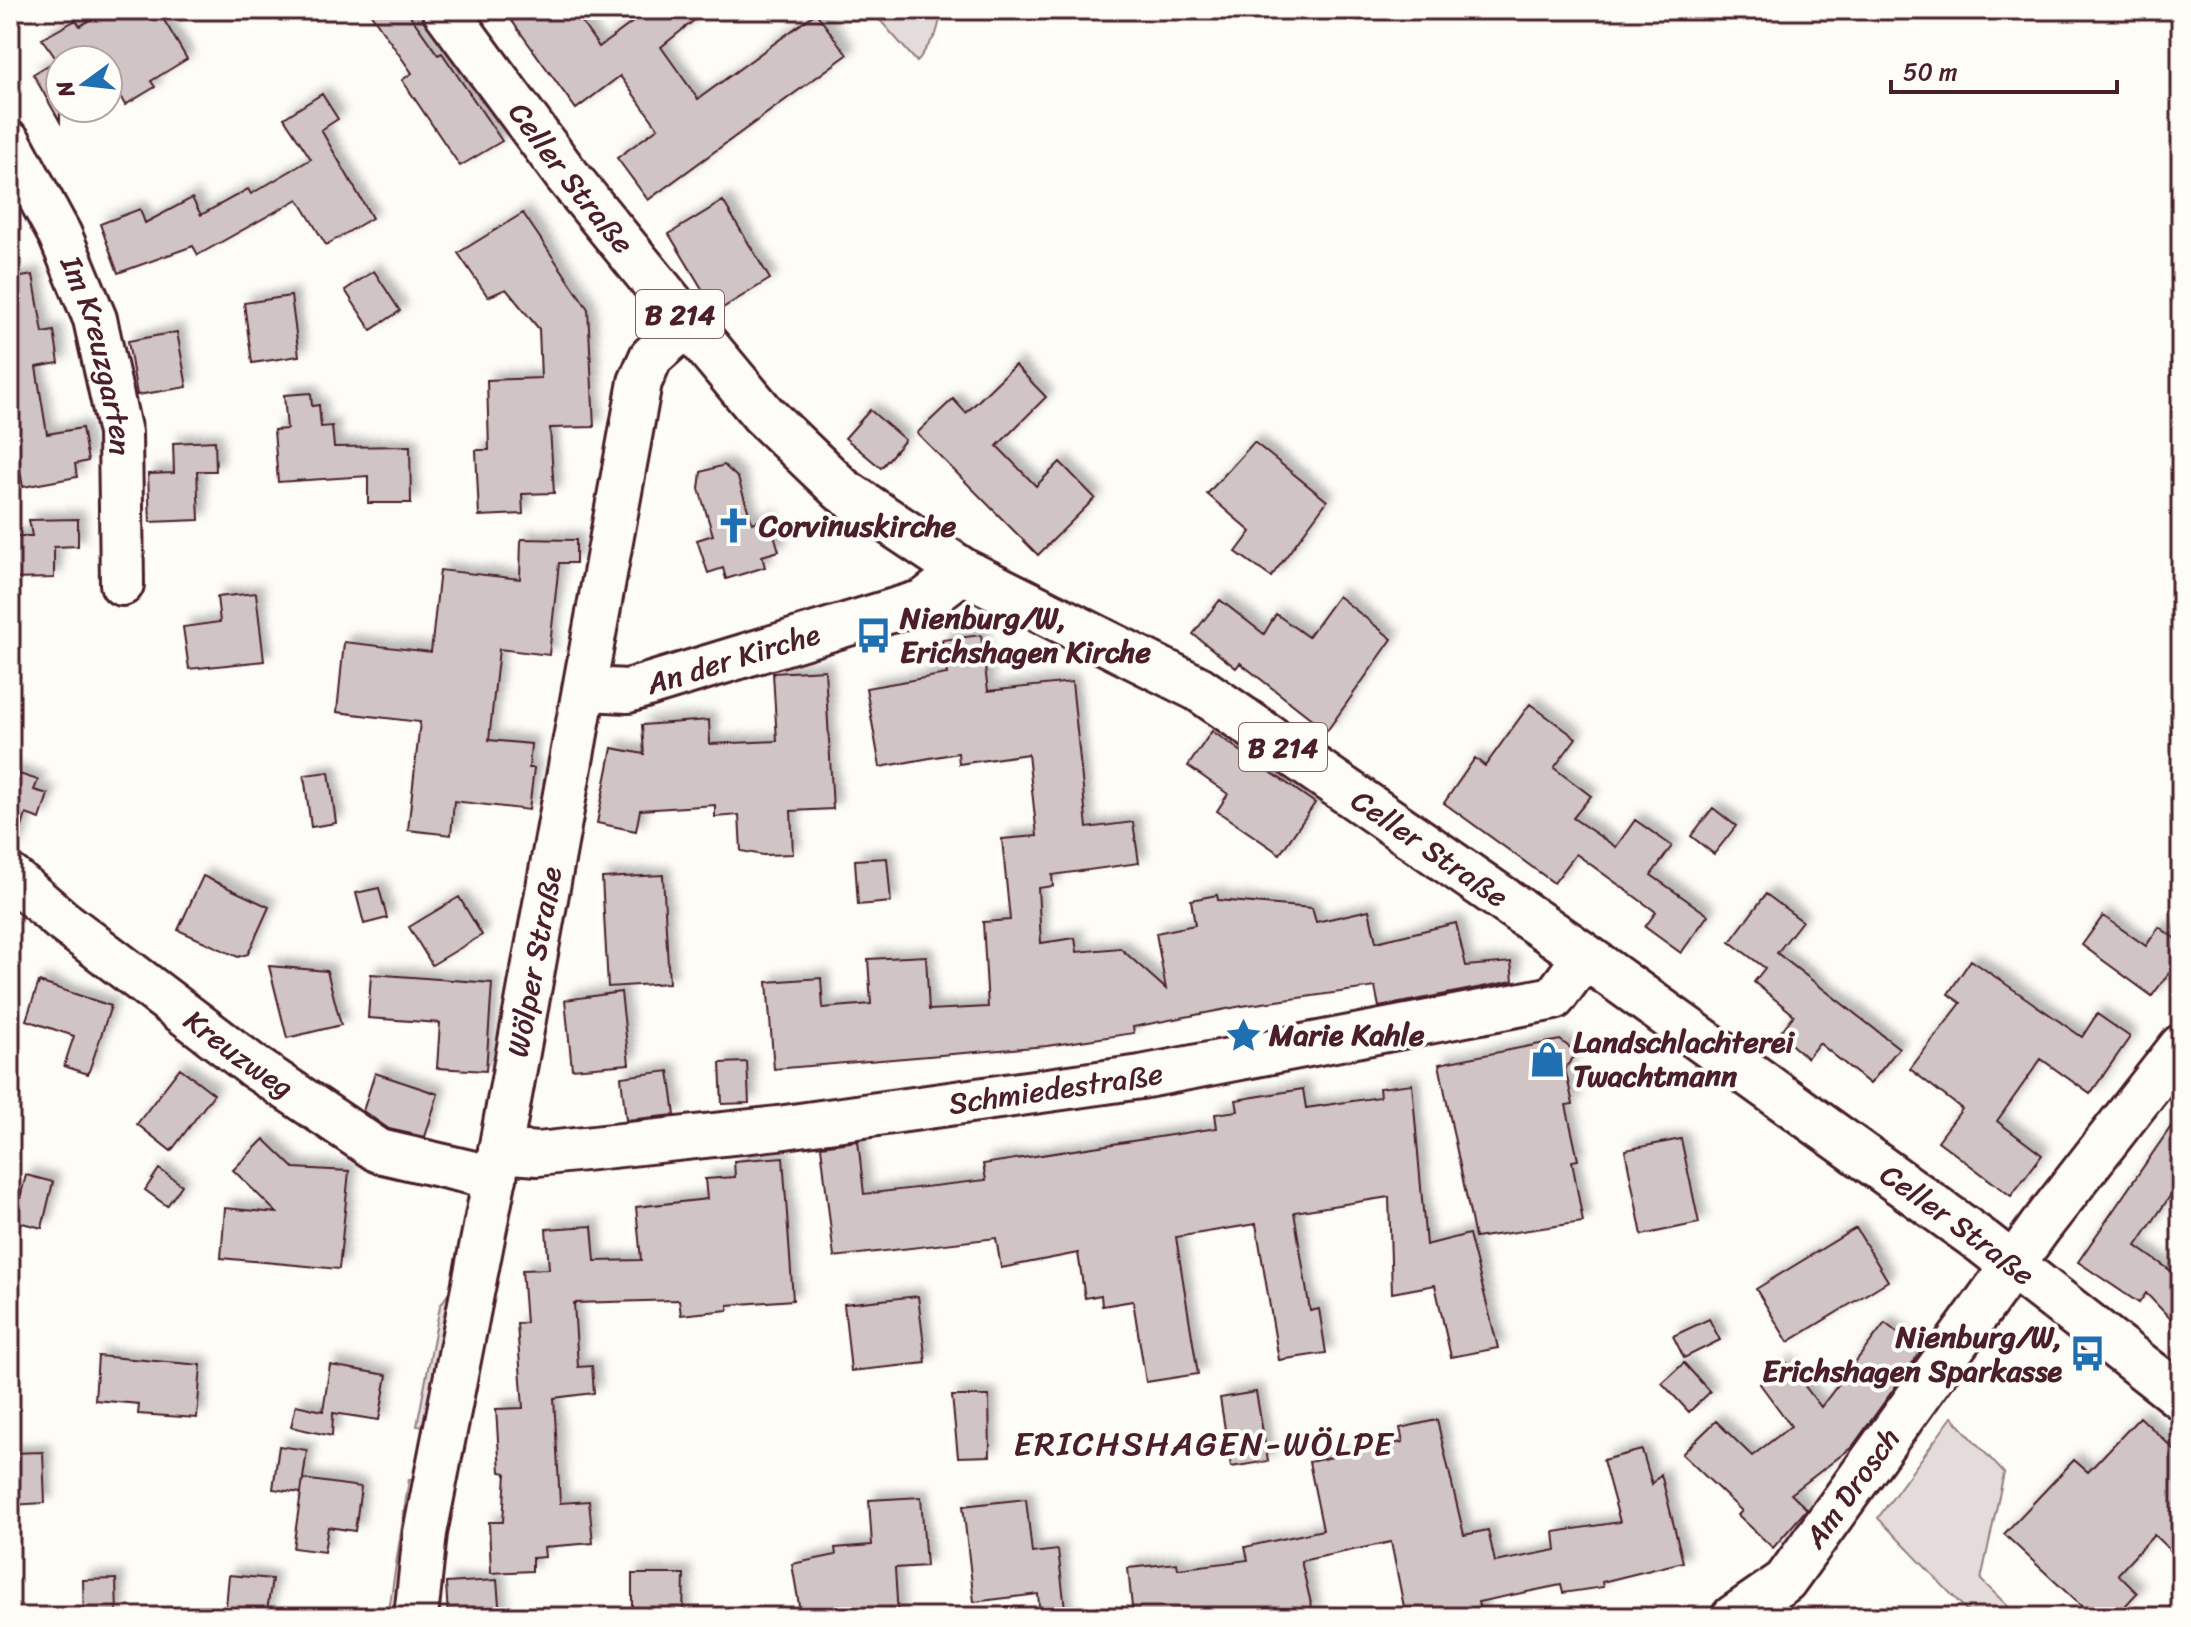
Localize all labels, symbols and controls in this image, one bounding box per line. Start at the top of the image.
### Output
north arrow [44,44,124,124]
scale bar [1891,44,2117,94]
text: 50 m [1903,51,1958,93]
text: N [44,76,86,102]
street label: Celler Straße [494,90,648,267]
street label: Im Kreuzgarten [44,246,148,456]
road number: B 214 [636,290,724,338]
place label: Corvinuskirche [758,499,957,553]
church icon: Corvinuskirche [714,507,752,545]
place label: Nienburg/W, Erichshagen Kirche [899,591,1152,679]
street label: An der Kirche [639,607,827,711]
bus stop icon: Nienburg/W, Erichshagen Kirche [855,616,893,654]
road number: B 214 [1239,723,1327,771]
street label: Celler Straße [1339,775,1520,923]
street label: Wölper Straße [491,862,578,1062]
street label: Kreuzweg [171,995,305,1113]
place label: Marie Kahle [1268,1008,1425,1062]
place label: Landschlachterei Twachtmann [1573,1015,1795,1103]
place icon: Marie Kahle [1224,1016,1262,1054]
shop icon: Landschlachterei Twachtmann [1528,1040,1566,1078]
street label: Schmiedestraße [945,1046,1168,1131]
street label: Celler Straße [1868,1149,2047,1300]
place label: Nienburg/W, Erichshagen Sparkasse [1762,1310,2063,1398]
bus stop icon: Nienburg/W, Erichshagen Sparkasse [2069,1335,2107,1373]
district label: ERICHSHAGEN-WÖLPE [1013,1414,1395,1474]
street label: Am Drosch [1789,1416,1915,1561]

